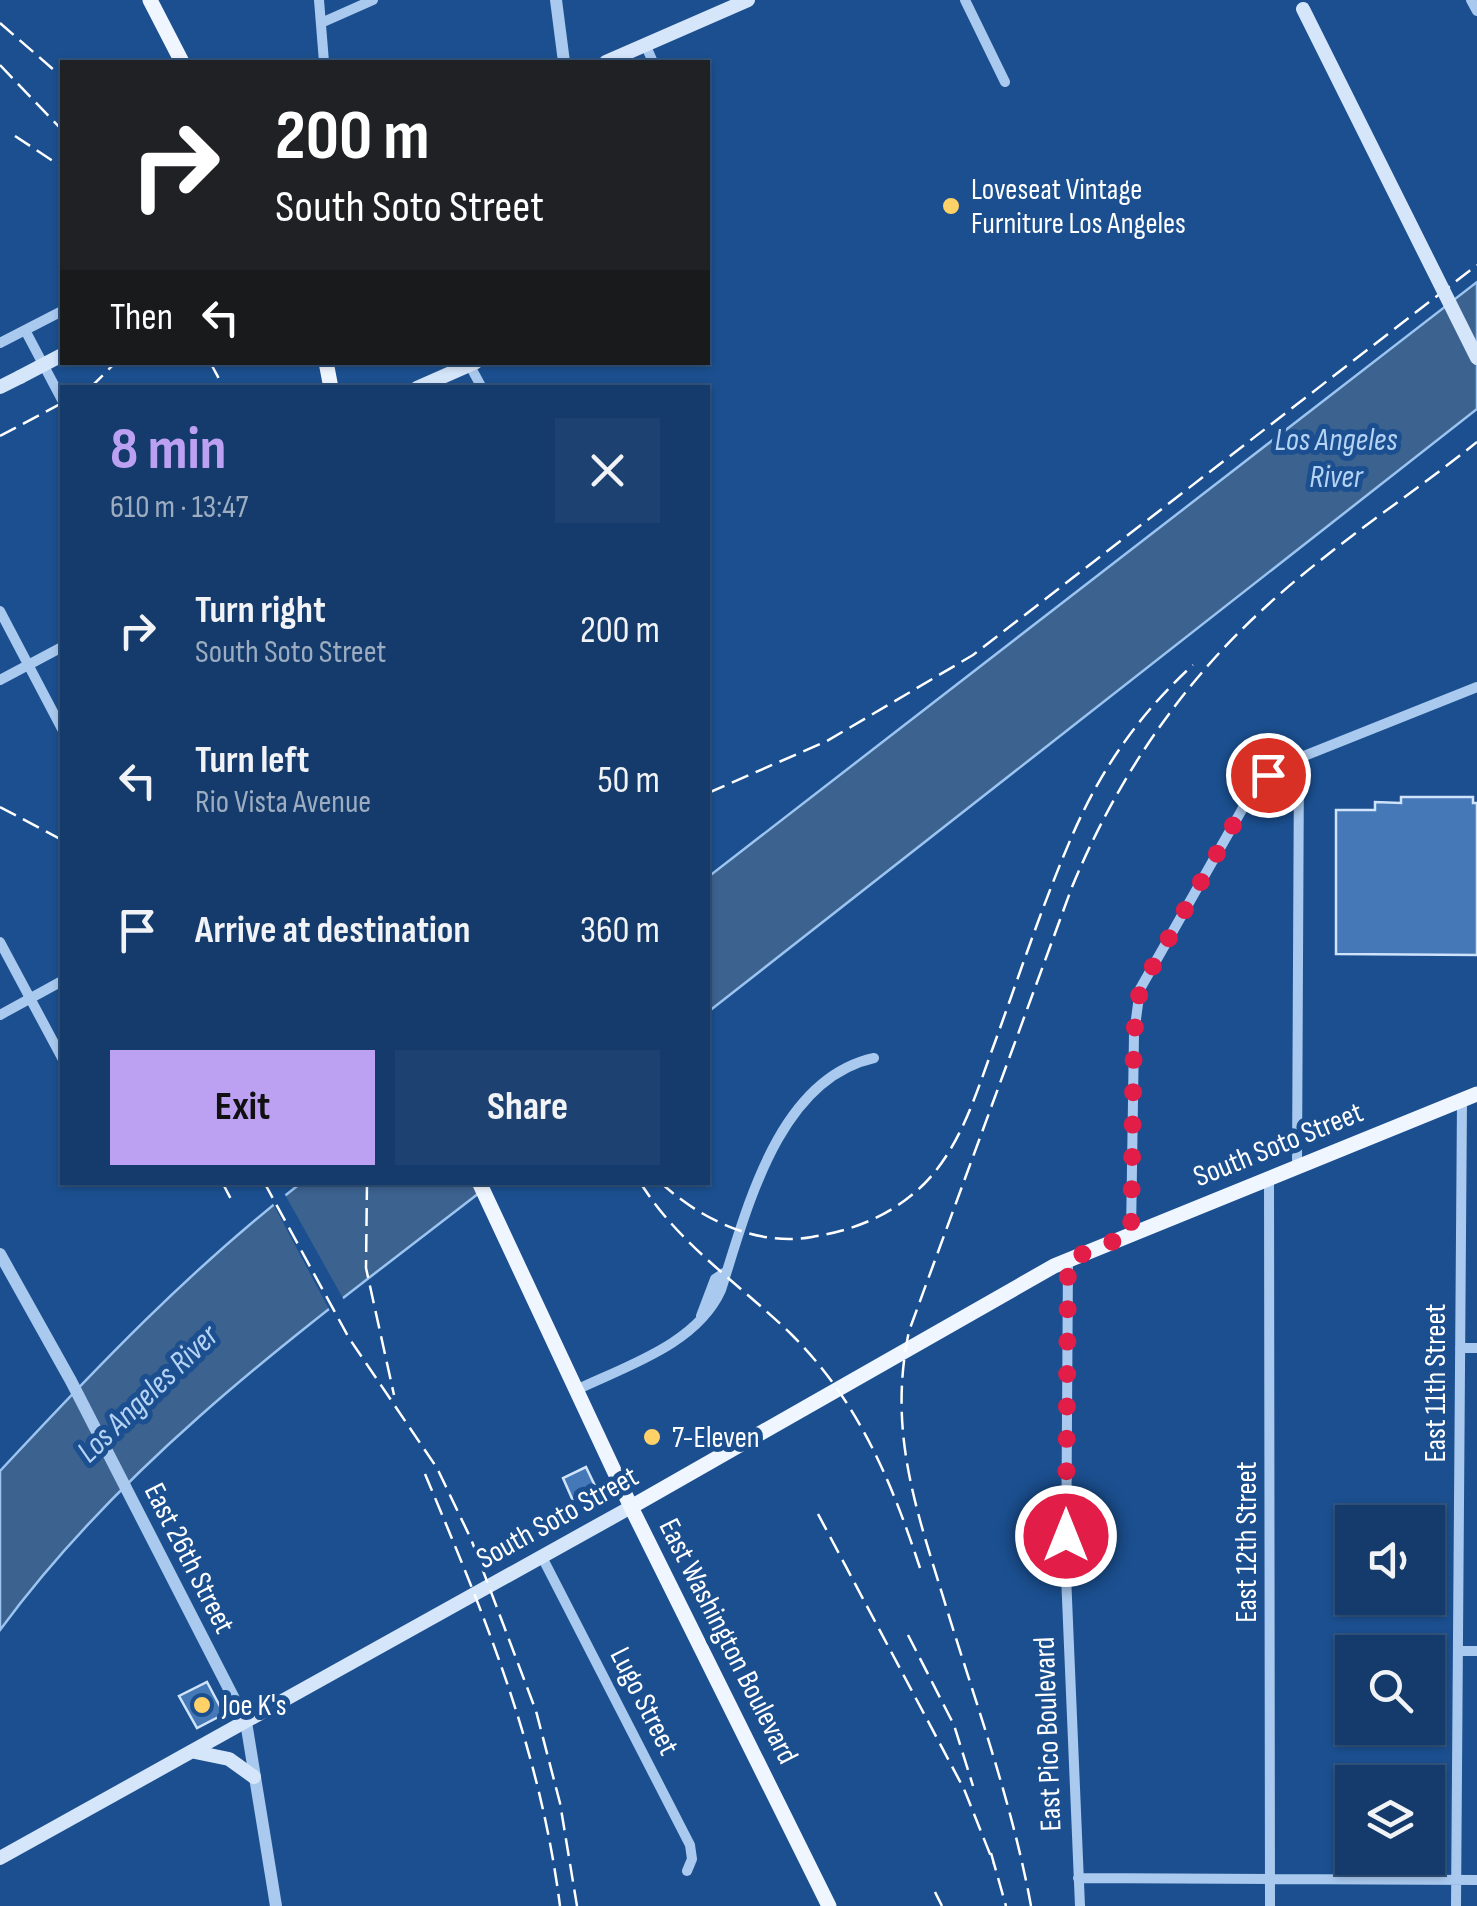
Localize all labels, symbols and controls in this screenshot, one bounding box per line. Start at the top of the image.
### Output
text: 200 m [275,95,430,179]
icon: right [110,100,240,230]
place label: Loveseat Vintage Furniture Los Angeles [971,172,1186,242]
text: South Soto Street [275,180,544,235]
marker: Loveseat Vintage Furniture Los Angeles [940,195,962,217]
icon: left [193,290,248,345]
text: Then [110,295,173,340]
text: 8 min [110,414,226,486]
button: close [555,418,660,523]
water label: Los Angeles River [1275,421,1398,497]
text: 610 m · 13:47 [110,488,248,527]
text: Turn right [195,588,326,633]
icon: right [110,603,165,658]
text: 200 m [580,608,660,653]
text: South Soto Street [195,633,386,672]
pin [1226,733,1311,818]
text: Turn left [195,738,309,783]
icon: arrive [1241,748,1296,803]
icon: left [110,753,165,808]
text: 50 m [597,758,660,803]
text: Rio Vista Avenue [195,783,371,822]
icon: arrive [110,903,165,958]
text: Arrive at destination [195,908,470,953]
text: 360 m [580,908,660,953]
button: Exit [110,1050,375,1165]
button: Share [395,1050,660,1165]
street label: South Soto Street [1189,1095,1368,1195]
street label: East 11th Street [1418,1304,1454,1463]
water label: Los Angeles River [69,1316,228,1471]
place label: 7-Eleven [672,1420,760,1456]
marker: 7-Eleven [641,1426,663,1448]
street label: South Soto Street [470,1459,645,1577]
street label: East 12th Street [1229,1461,1265,1623]
street label: East 26th Street [136,1477,242,1640]
position arrow [1014,1484,1118,1588]
map controls [1335,1505,1445,1875]
button: sound [1335,1505,1445,1615]
street label: East Washington Boulevard [651,1513,806,1770]
button: search [1335,1635,1445,1745]
street label: East Pico Boulevard [1027,1636,1069,1832]
street label: Lugo Street [602,1642,686,1761]
place label: Joe K's [221,1688,287,1724]
marker: Joe K's [191,1694,213,1716]
button: layers [1335,1765,1445,1875]

